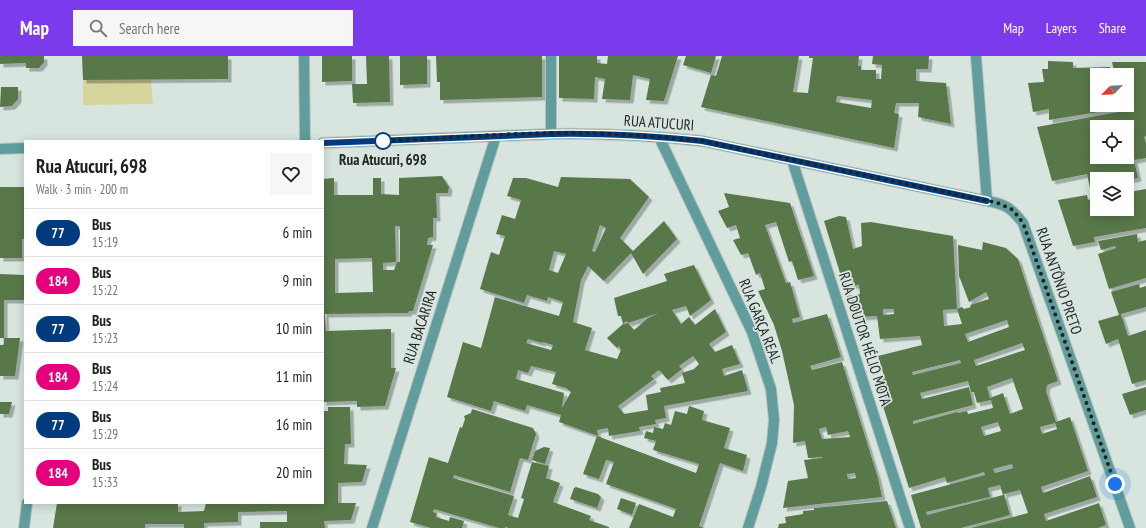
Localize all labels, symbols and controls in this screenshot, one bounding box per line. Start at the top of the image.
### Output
search box [73,10,353,46]
text: Map [20,16,49,40]
icon: search [87,17,109,39]
text: Search here [119,19,180,38]
text: Map [1003,19,1024,37]
text: Layers [1046,19,1077,37]
text: Share [1099,19,1126,37]
north arrow [1090,68,1134,112]
map controls [1090,68,1134,216]
street label: RUA ATUCURI [623,111,695,134]
button: locate [1090,120,1134,164]
marker: Rua Atucuri, 698 [374,132,392,150]
place label: Rua Atucuri, 698 [339,150,427,169]
button: heart [270,153,312,195]
text: Rua Atucuri, 698 [36,154,147,178]
button: layers [1090,172,1134,216]
text: Walk · 3 min · 200 m [36,181,128,198]
text: Bus [92,215,111,234]
text: 6 min [282,223,312,242]
text: 77 [51,224,65,242]
street label: RUA ANTÔNIO PRETO [1032,225,1087,337]
text: 15:19 [92,234,118,251]
text: Bus [92,263,111,282]
street label: RUA DOUTOR HÉLIO MOTA [835,270,896,409]
text: 9 min [282,271,312,290]
text: 184 [48,272,68,290]
street label: RUA GARÇA REAL [735,276,786,366]
text: 15:22 [92,282,118,299]
street label: RUA BACARIRA [399,286,441,366]
text: Bus [92,311,111,330]
text: 10 min [276,319,312,338]
text: 77 [51,320,65,338]
text: 15:23 [92,330,118,347]
text: Bus [92,359,111,378]
text: 11 min [276,367,312,386]
text: 184 [48,368,68,386]
text: 15:24 [92,378,118,395]
text: Bus [92,407,111,426]
text: 16 min [276,415,312,434]
text: 77 [51,416,65,434]
text: 15:29 [92,426,118,443]
text: Bus [92,455,111,474]
text: 20 min [276,463,312,482]
text: 184 [48,464,68,482]
text: 15:33 [92,474,118,491]
your location [1105,474,1125,494]

